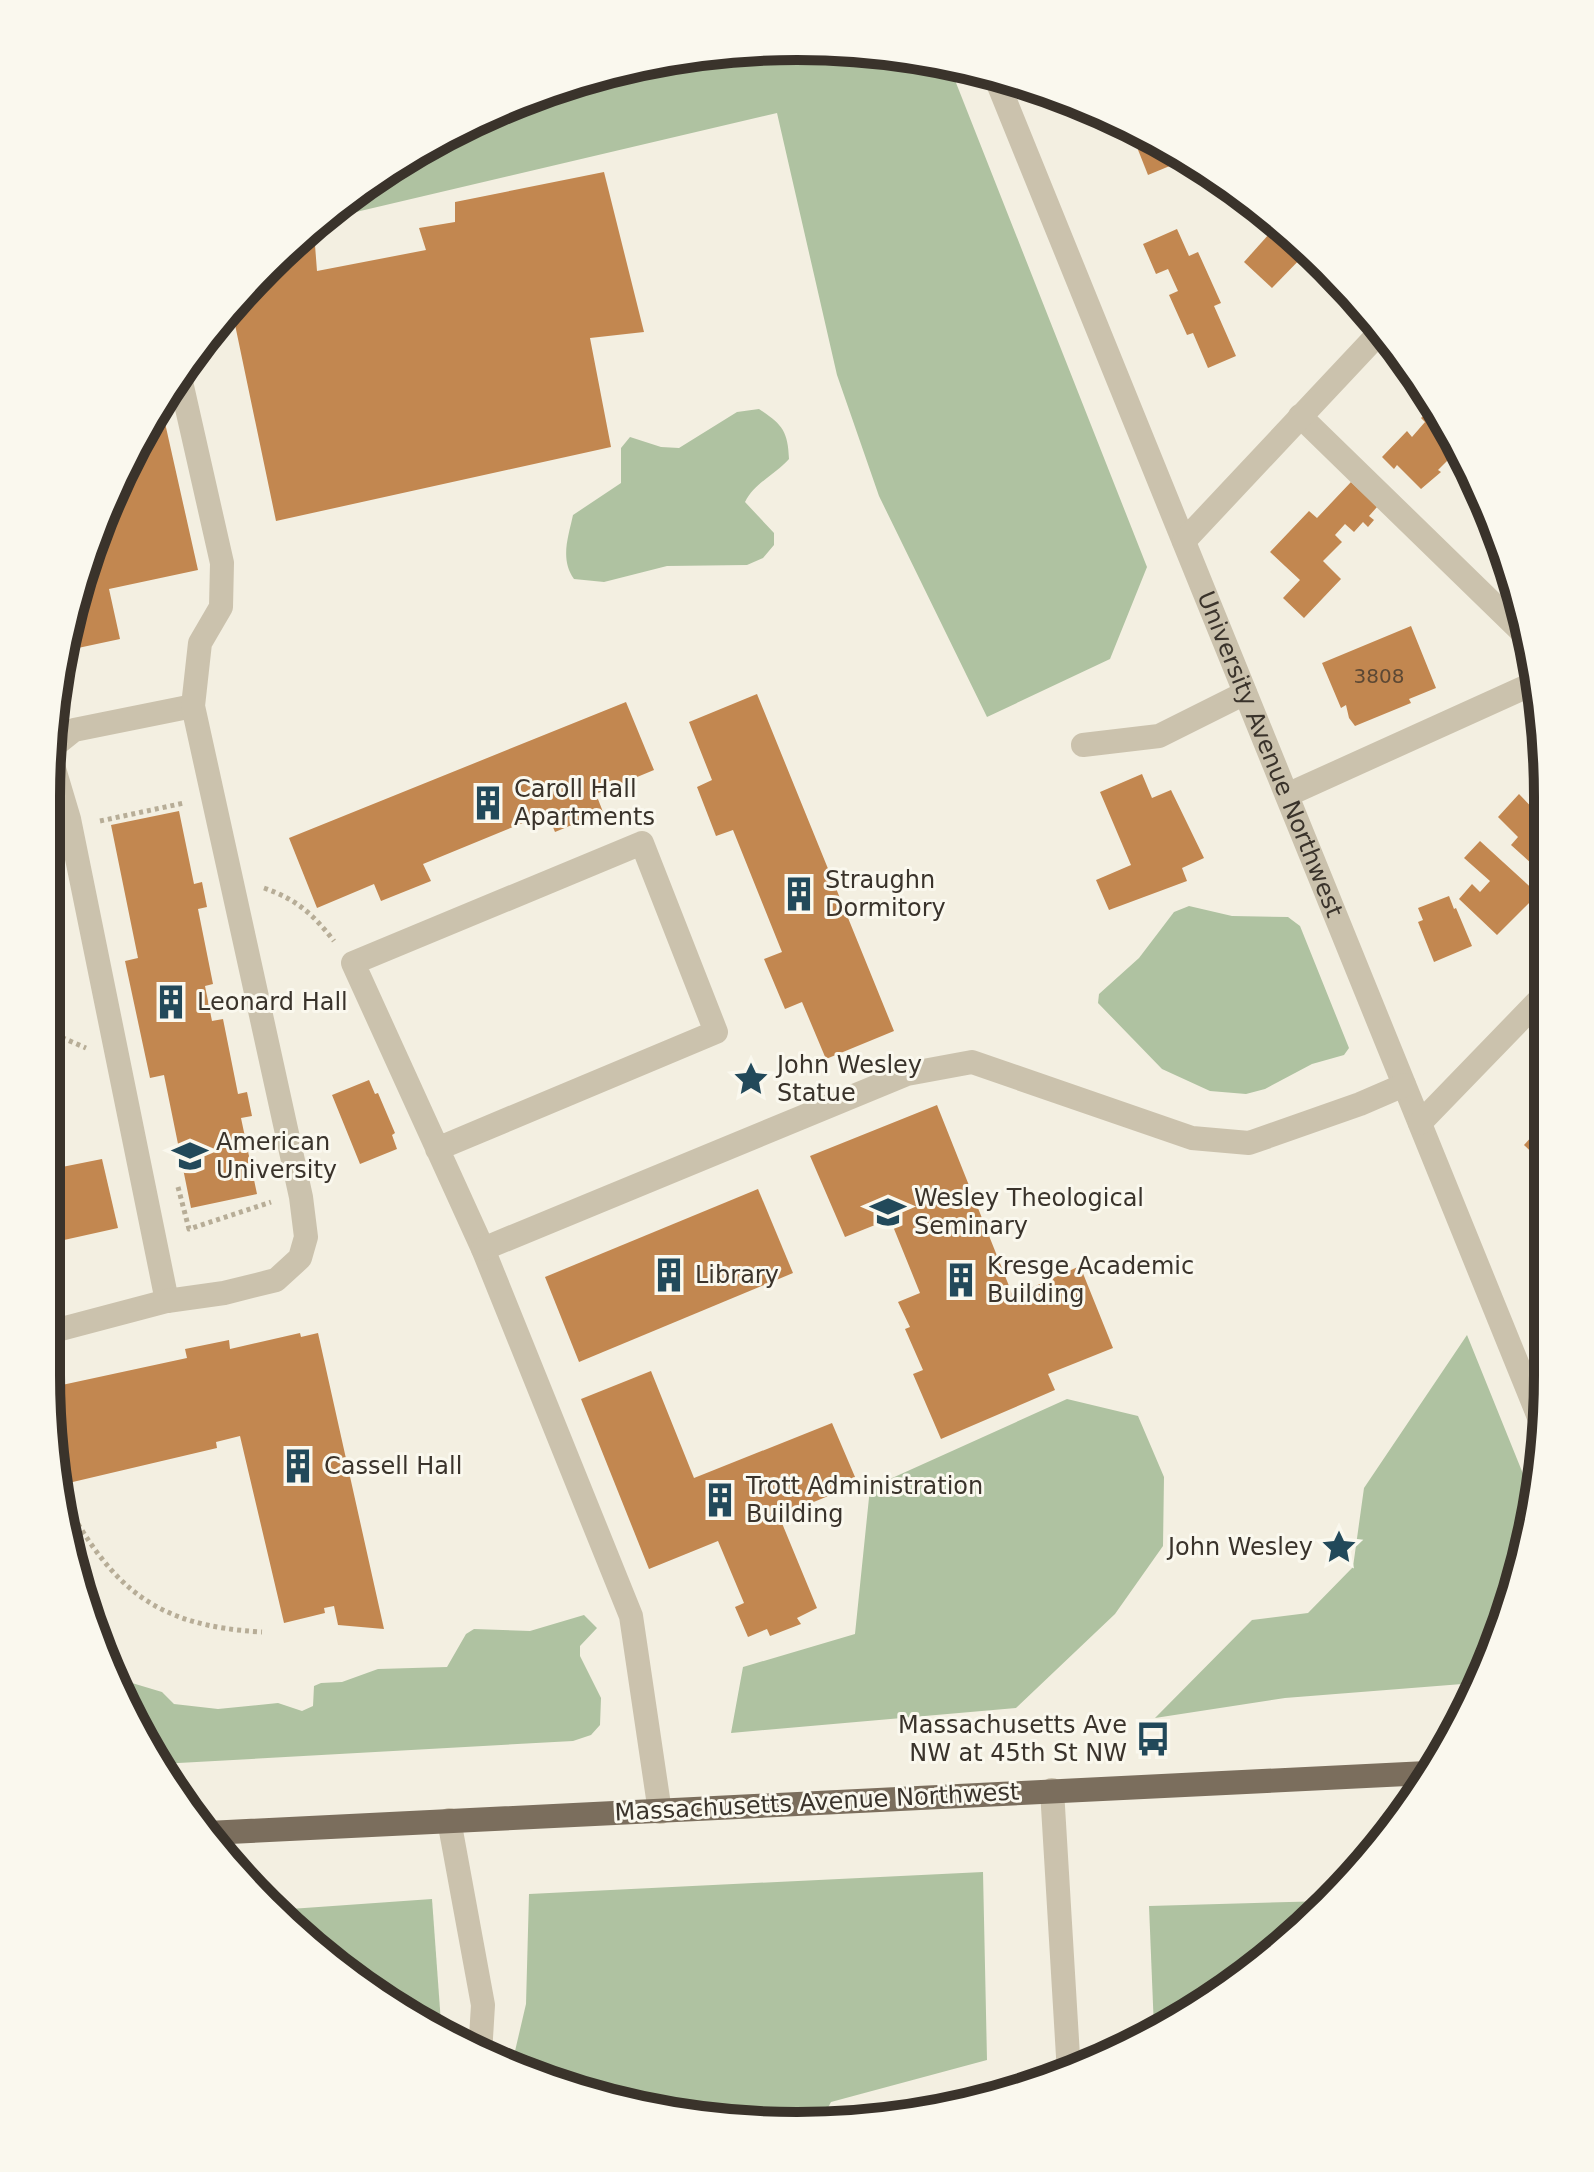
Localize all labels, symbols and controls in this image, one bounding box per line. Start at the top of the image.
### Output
street label: University Avenue Northwest [1192,587,1349,921]
house number: 3808 [1354,664,1404,688]
place label: Caroll Hall Apartments [514,775,655,831]
building icon: Caroll Hall Apartments [469,784,507,822]
place label: Straughn Dormitory [825,866,946,922]
building icon: Straughn Dormitory [780,875,818,913]
building icon: Leonard Hall [152,983,190,1021]
place label: Leonard Hall [197,988,348,1016]
place label: John Wesley Statue [775,1051,922,1107]
place icon: John Wesley Statue [732,1060,770,1098]
place label: American University [216,1128,337,1184]
school or university icon: American University [171,1137,209,1175]
place label: Wesley Theological Seminary [914,1184,1144,1240]
school or university icon: Wesley Theological Seminary [869,1193,907,1231]
place label: Kresge Academic Building [987,1252,1194,1308]
building icon: Library [650,1256,688,1294]
place label: Library [695,1261,779,1289]
building icon: Kresge Academic Building [942,1261,980,1299]
building icon: Cassell Hall [279,1447,317,1485]
place label: Cassell Hall [324,1452,462,1480]
place label: Trott Administration Building [745,1472,983,1528]
building icon: Trott Administration Building [701,1481,739,1519]
place icon: John Wesley [1320,1528,1358,1566]
place label: John Wesley [1166,1533,1313,1561]
place label: Massachusetts Ave NW at 45th St NW [898,1711,1127,1767]
bus stop icon: Massachusetts Ave NW at 45th St NW [1134,1720,1172,1758]
street label: Massachusetts Avenue Northwest [614,1777,1020,1827]

